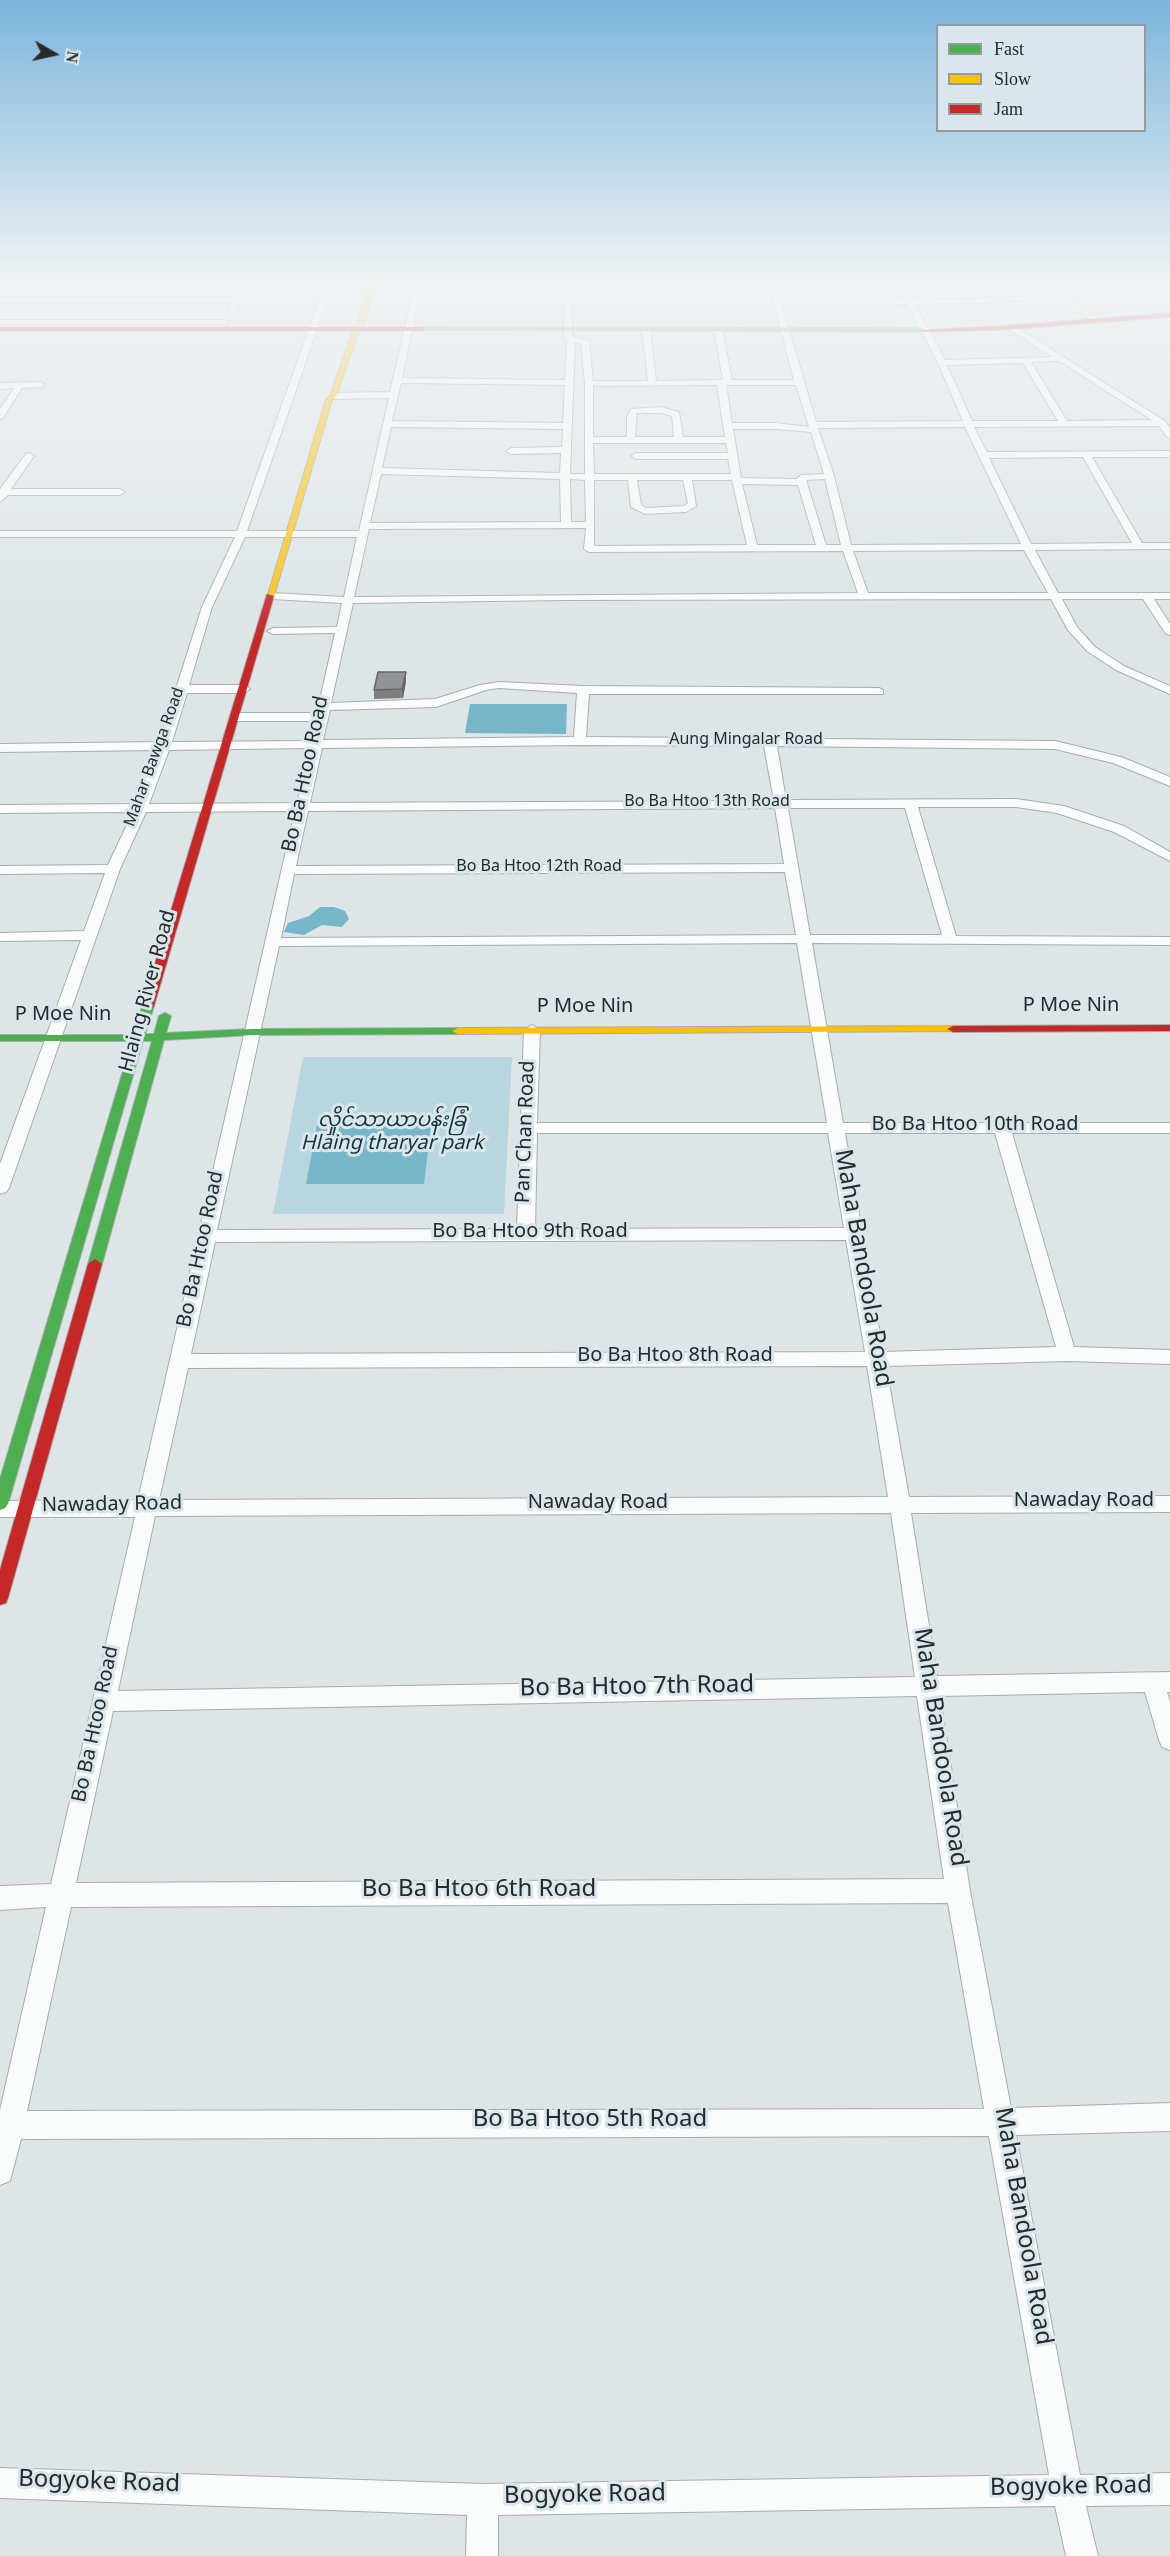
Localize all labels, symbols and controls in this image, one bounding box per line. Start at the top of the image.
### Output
north arrow [24,24,84,84]
legend [936,24,1146,132]
text: Fast [994,39,1024,59]
text: N [63,50,82,64]
text: Slow [994,69,1031,89]
text: Jam [994,99,1023,119]
street label: Mahar Bawga Road [123,686,191,830]
street label: Bo Ba Htoo Road [281,695,337,855]
street label: Aung Mingalar Road [669,732,823,752]
street label: Bo Ba Htoo 13th Road [624,794,790,814]
street label: Bo Ba Htoo 12th Road [456,859,622,879]
street label: Hlaing River Road [118,908,184,1076]
street label: P Moe Nin [1023,997,1119,1021]
street label: P Moe Nin [537,998,633,1022]
street label: P Moe Nin [15,1006,111,1030]
street label: Pan Chan Road [515,1060,543,1204]
park label: လှိုင်သာယာပန်းခြံ Hlaing tharyar park [301,1112,483,1159]
street label: Bo Ba Htoo 10th Road [872,1116,1078,1140]
street label: Maha Bandoola Road [824,1148,894,1390]
street label: Bo Ba Htoo Road [176,1170,232,1330]
street label: Bo Ba Htoo 9th Road [432,1223,628,1247]
street label: Bo Ba Htoo 8th Road [577,1347,773,1371]
street label: Nawaday Road [1014,1492,1154,1516]
street label: Nawaday Road [528,1494,668,1518]
street label: Nawaday Road [42,1495,182,1521]
street label: Maha Bandoola Road [903,1627,969,1869]
street label: Bo Ba Htoo Road [71,1645,127,1805]
street label: Bo Ba Htoo 7th Road [520,1675,754,1707]
street label: Bo Ba Htoo 6th Road [362,1879,596,1907]
street label: Maha Bandoola Road [984,2106,1054,2348]
street label: Bo Ba Htoo 5th Road [473,2109,707,2137]
street label: Bogyoke Road [18,2469,180,2503]
street label: Bogyoke Road [990,2475,1152,2507]
street label: Bogyoke Road [504,2483,666,2515]

